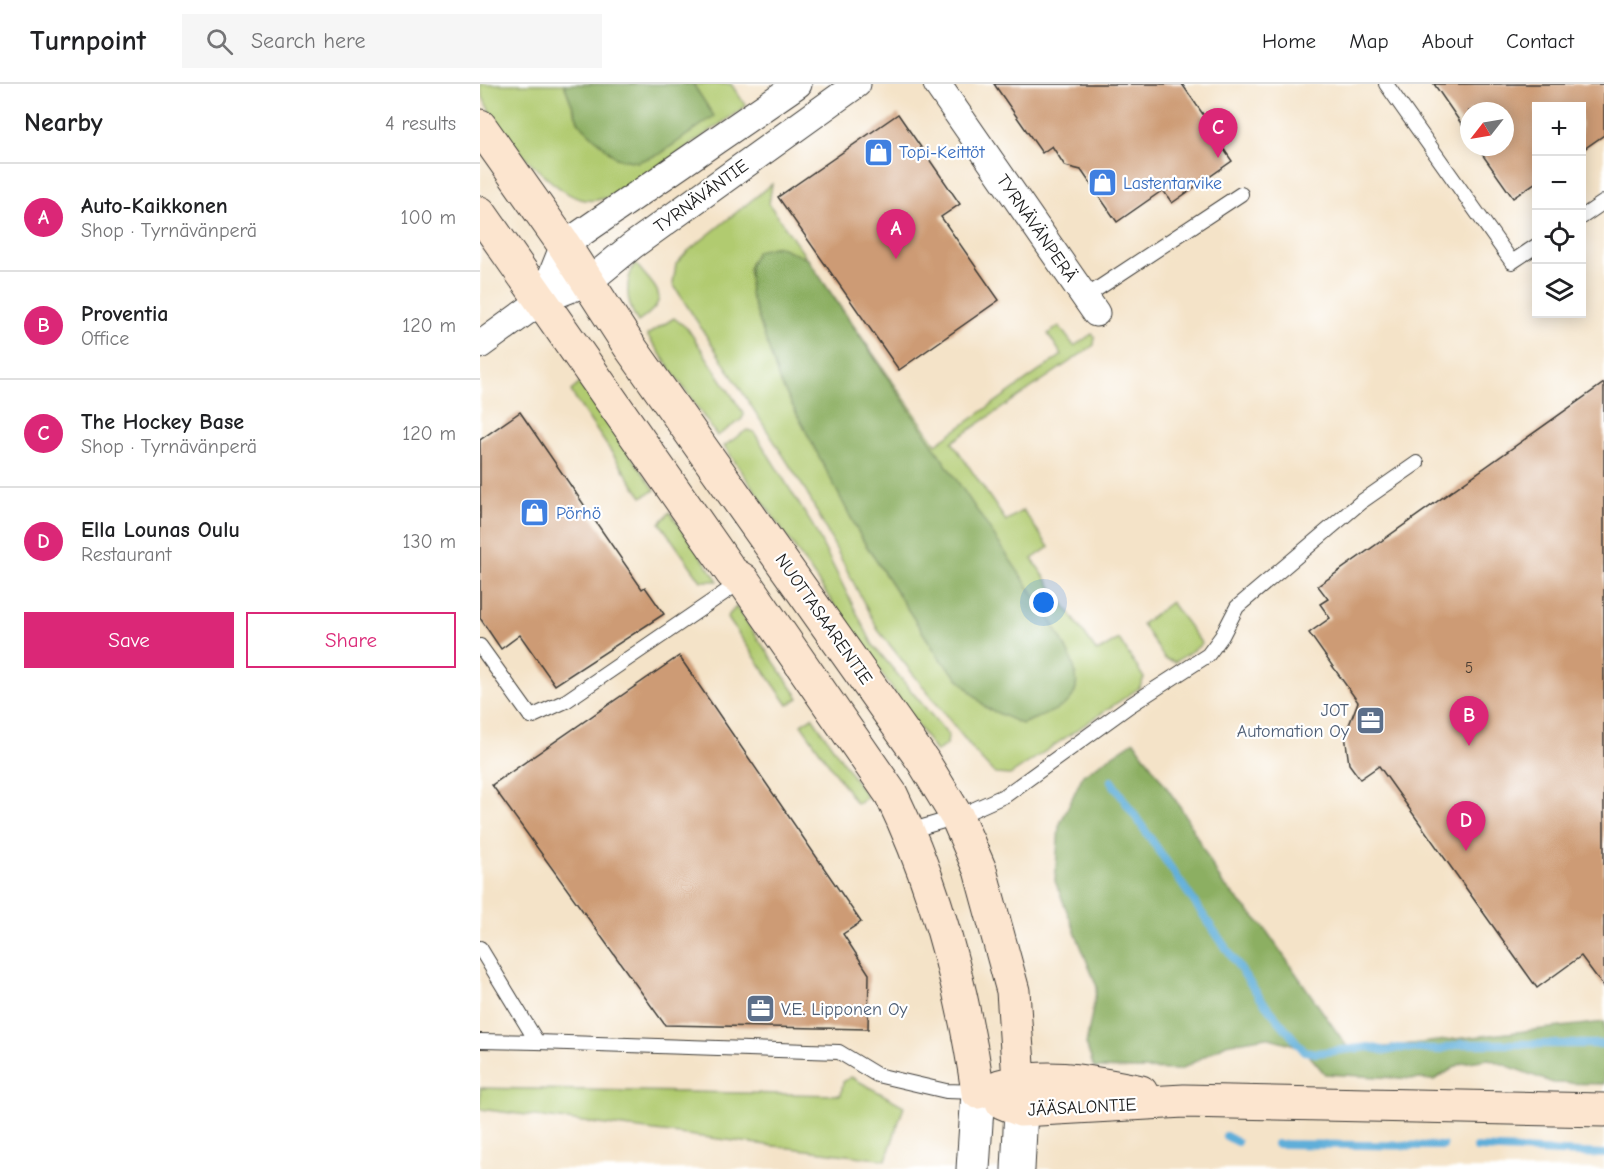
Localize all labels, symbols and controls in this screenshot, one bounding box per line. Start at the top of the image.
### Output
search box [182,14,602,68]
text: Turnpoint [30,25,146,57]
icon: search [203,25,236,58]
text: Search here [251,28,365,54]
text: Home [1262,29,1316,53]
text: Map [1349,29,1389,53]
text: About [1422,29,1473,53]
text: Contact [1506,29,1574,53]
north arrow [1460,102,1514,156]
map controls [1532,102,1586,318]
button: + [1532,102,1586,156]
text: Nearby [24,108,103,138]
pin: C [1198,109,1238,158]
text: 4 results [385,112,456,135]
shop icon: Topi-Keittöt [862,136,894,168]
place label: Topi-Keittöt [899,142,985,163]
street label: TYRNÄVÄNTIE [650,155,753,238]
button: − [1532,156,1586,210]
shop icon: Lastentarvike [1086,167,1118,199]
street label: TYRNÄVÄNPERÄ [992,171,1081,286]
place label: Lastentarvike [1123,173,1222,194]
text: Auto-Kaikkonen [81,193,228,219]
text: A [38,206,49,229]
text: 100 m [401,206,456,229]
pin: A [876,210,916,259]
button: locate [1532,210,1586,264]
text: Shop · Tyrnävänperä [81,219,257,242]
button: layers [1532,264,1586,318]
text: Proventia [81,301,168,327]
text: B [37,314,50,337]
text: 120 m [402,314,456,337]
text: Office [81,327,129,350]
text: The Hockey Base [81,409,244,435]
text: C [37,422,50,445]
text: 120 m [402,422,456,445]
text: Shop · Tyrnävänperä [81,435,257,458]
shop icon: Pörhö [519,497,551,529]
place label: Pörhö [556,503,601,524]
text: Ella Lounas Oulu [81,517,240,543]
text: D [37,530,50,553]
text: 130 m [403,530,456,553]
text: Restaurant [81,543,171,566]
street label: NUOTTASAARENTIE [771,550,877,689]
your location [1029,588,1058,617]
button: Save [24,612,234,668]
button: Share [246,612,456,668]
house number: 5 [1465,659,1473,677]
pin: B [1450,696,1488,746]
place label: JOT Automation Oy [1237,700,1350,742]
office icon: JOT Automation Oy [1354,704,1386,736]
pin: D [1446,802,1486,851]
office icon: V.E. Lipponen Oy [744,993,776,1025]
place label: V.E. Lipponen Oy [781,999,908,1020]
street label: JÄÄSALONTIE [1027,1094,1137,1121]

